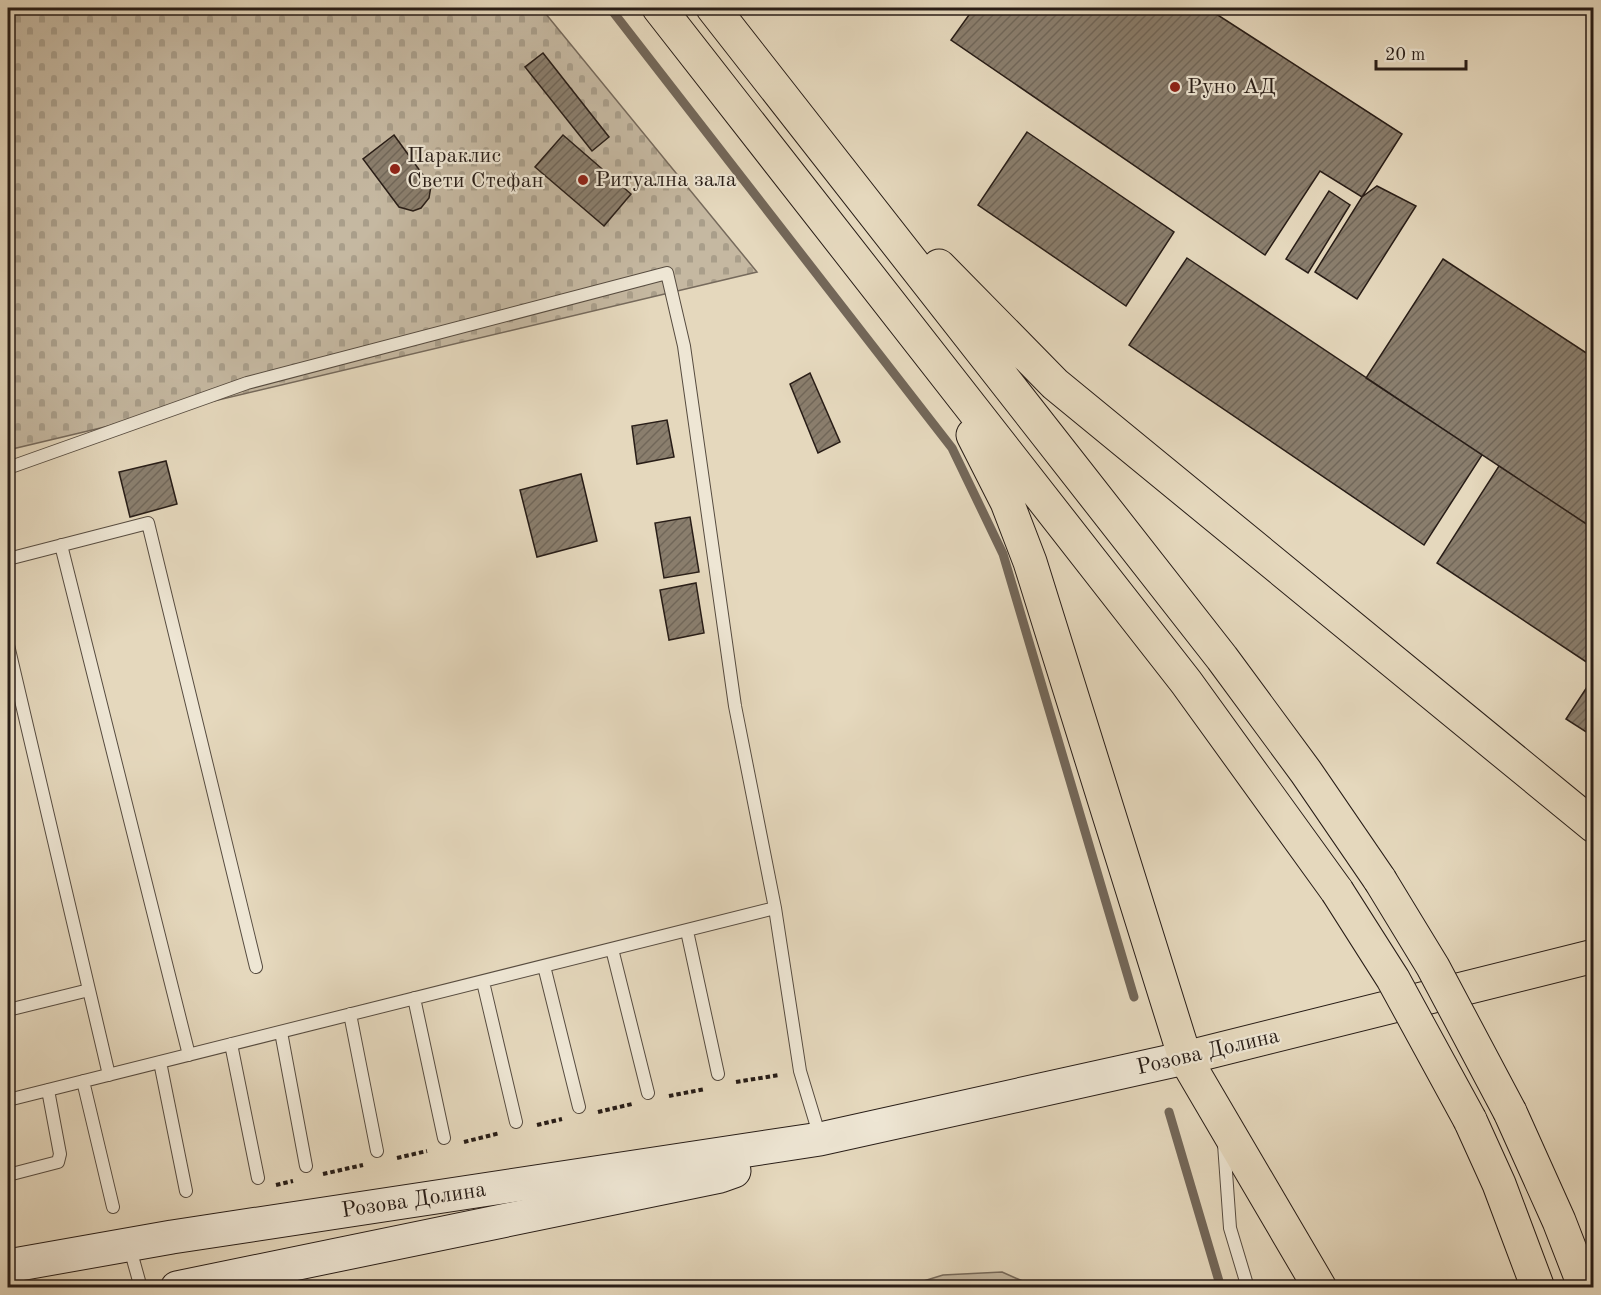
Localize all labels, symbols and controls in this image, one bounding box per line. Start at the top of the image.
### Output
scale bar [1376,33,1466,71]
text: 20 m [1385,46,1425,64]
place label: Руно АД [1187,76,1276,98]
marker: Руно АД [1168,80,1182,94]
place label: Параклис Свети Стефан [407,145,544,192]
marker: Параклис Свети Стефан [388,162,402,176]
place label: Ритуална зала [595,169,737,191]
marker: Ритуална зала [576,173,590,187]
street label: Розова Долина [1135,1025,1282,1079]
street label: Розова Долина [340,1179,488,1222]

